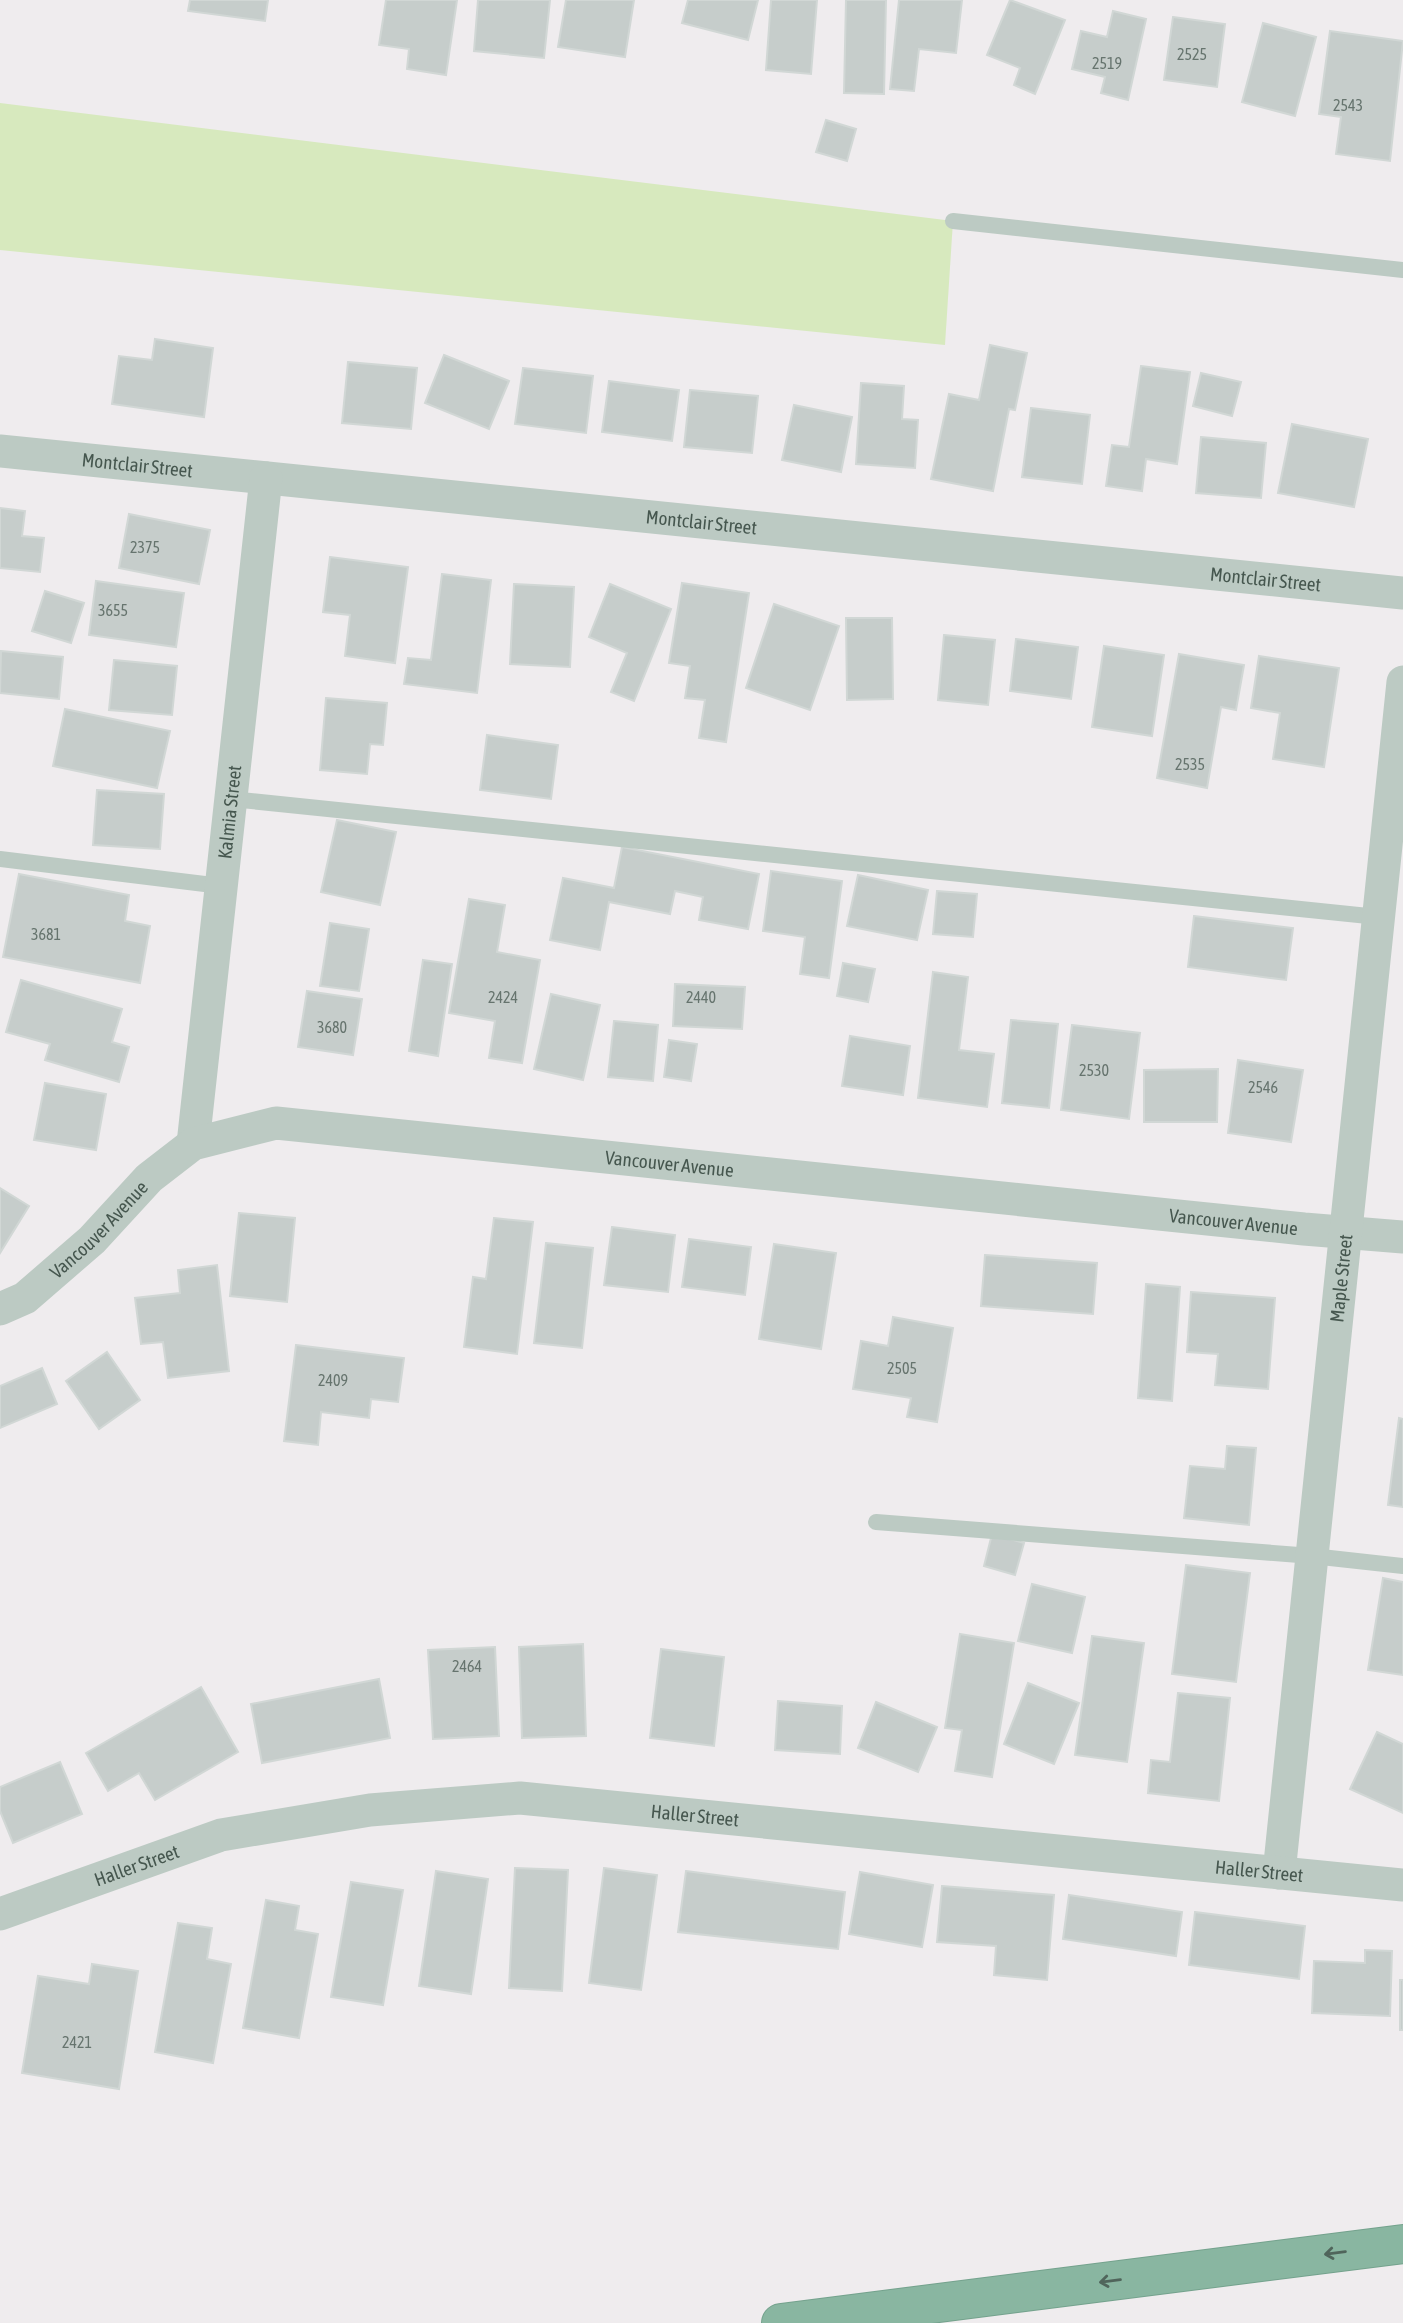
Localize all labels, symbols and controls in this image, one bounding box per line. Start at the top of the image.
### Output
house number: 2525 [1177,45,1207,63]
house number: 2519 [1092,54,1122,72]
house number: 2543 [1333,96,1363,114]
street label: Montclair Street [81,448,194,481]
street label: Montclair Street [645,505,758,539]
house number: 2375 [130,538,160,556]
street label: Montclair Street [1209,563,1322,596]
house number: 3655 [98,601,128,619]
house number: 2535 [1175,755,1205,773]
street label: Kalmia Street [213,764,245,860]
house number: 3681 [31,925,61,943]
house number: 2424 [488,988,518,1006]
house number: 2440 [686,988,716,1006]
house number: 3680 [317,1018,347,1036]
house number: 2530 [1079,1061,1109,1079]
house number: 2546 [1248,1078,1278,1096]
street label: Vancouver Avenue [604,1146,735,1181]
street label: Vancouver Avenue [45,1176,152,1283]
street label: Vancouver Avenue [1168,1204,1299,1239]
street label: Maple Street [1325,1233,1356,1323]
house number: 2505 [887,1359,917,1377]
house number: 2409 [318,1371,348,1389]
house number: 2464 [452,1657,482,1675]
street label: Haller Street [650,1800,740,1831]
street label: Haller Street [91,1840,182,1890]
street label: Haller Street [1214,1856,1304,1886]
house number: 2421 [62,2033,92,2051]
one-way arrow [1324,2246,1347,2259]
one-way arrow [1099,2275,1121,2288]

